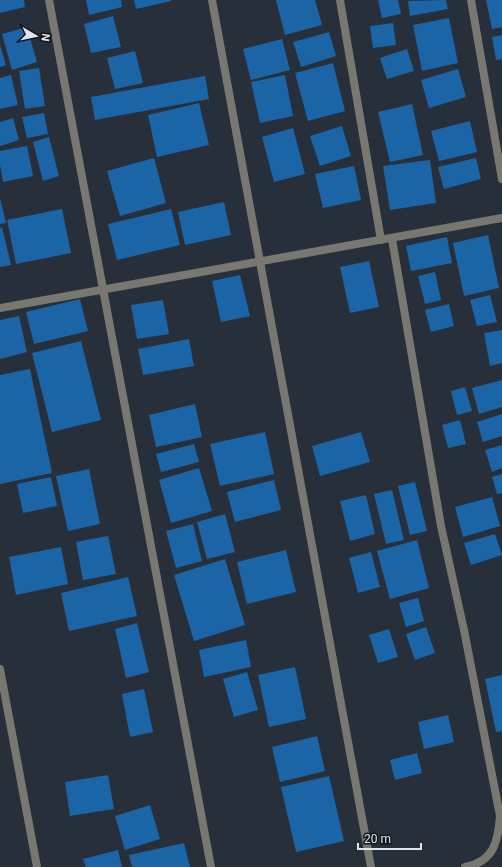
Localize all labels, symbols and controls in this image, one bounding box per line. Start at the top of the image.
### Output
north arrow [16,16,56,56]
text: N [38,33,52,43]
scale bar [358,825,421,851]
text: 20 m [364,832,391,846]

